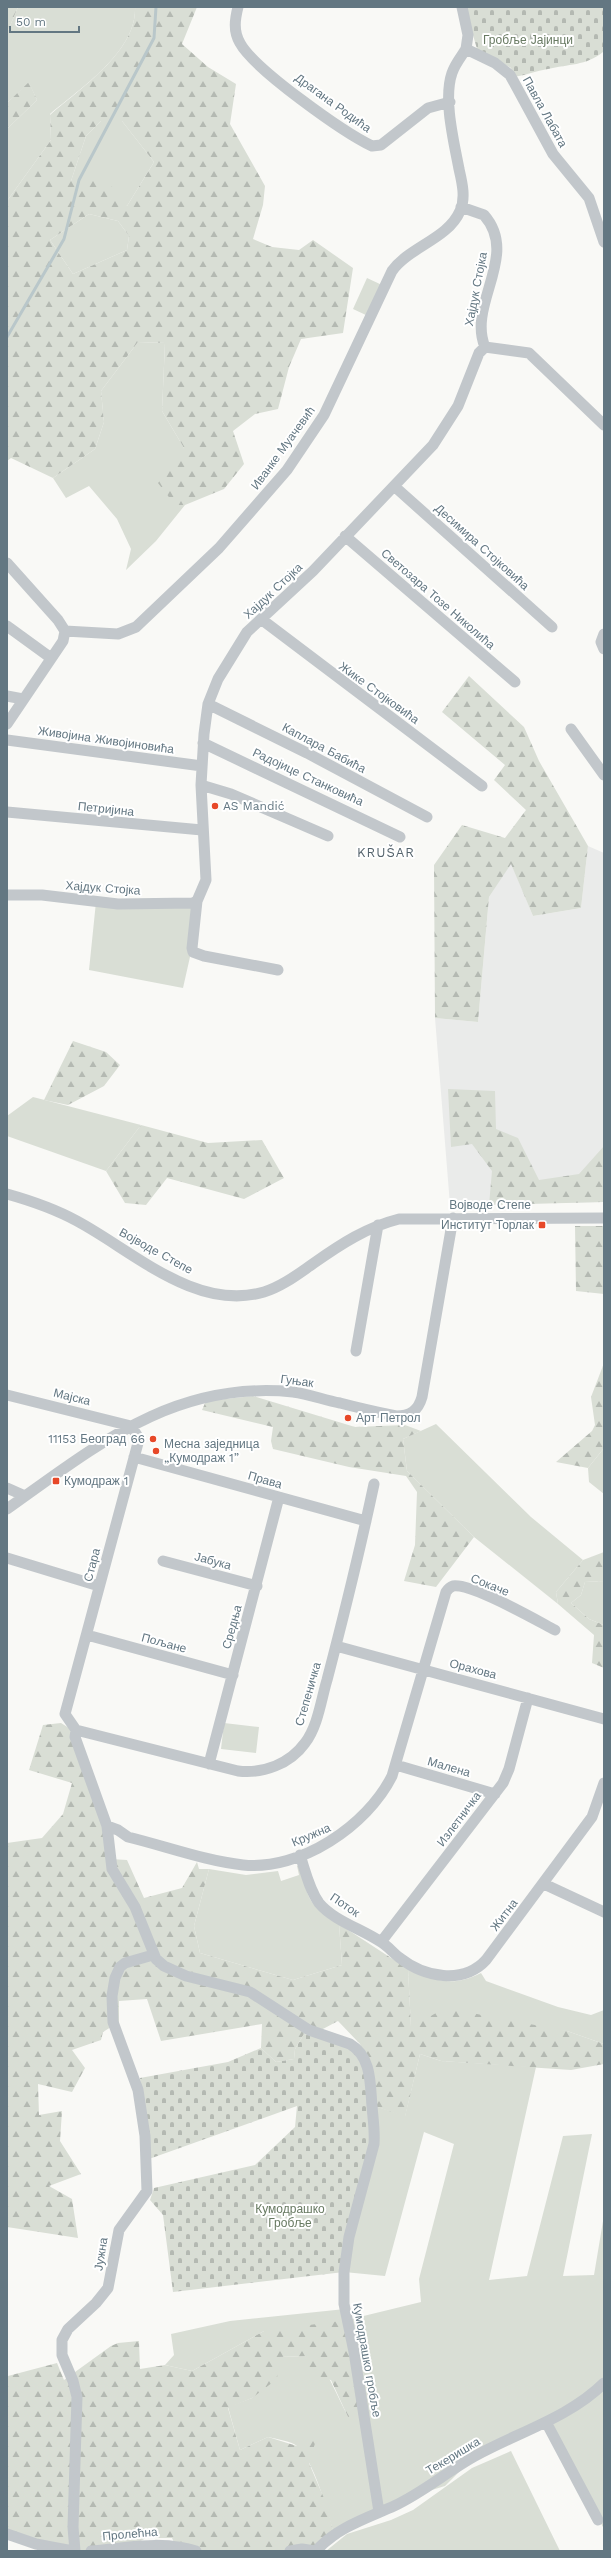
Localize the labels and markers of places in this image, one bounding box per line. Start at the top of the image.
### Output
place label: AS Mandić [223,799,285,813]
marker: AS Mandić [210,801,220,811]
place label: Институт Торлак [441,1218,535,1232]
marker: Институт Торлак [537,1220,547,1230]
place label: Арт Петрол [356,1411,421,1425]
marker: Арт Петрол [343,1413,353,1423]
place label: 11153 Београд 66 [48,1432,145,1446]
marker: 11153 Београд 66 [148,1434,158,1444]
place label: Месна заједница „Кумодраж 1” [164,1437,260,1465]
marker: Месна заједница „Кумодраж 1” [151,1446,161,1456]
place label: Кумодраж 1 [64,1474,128,1488]
marker: Кумодраж 1 [51,1476,61,1486]

